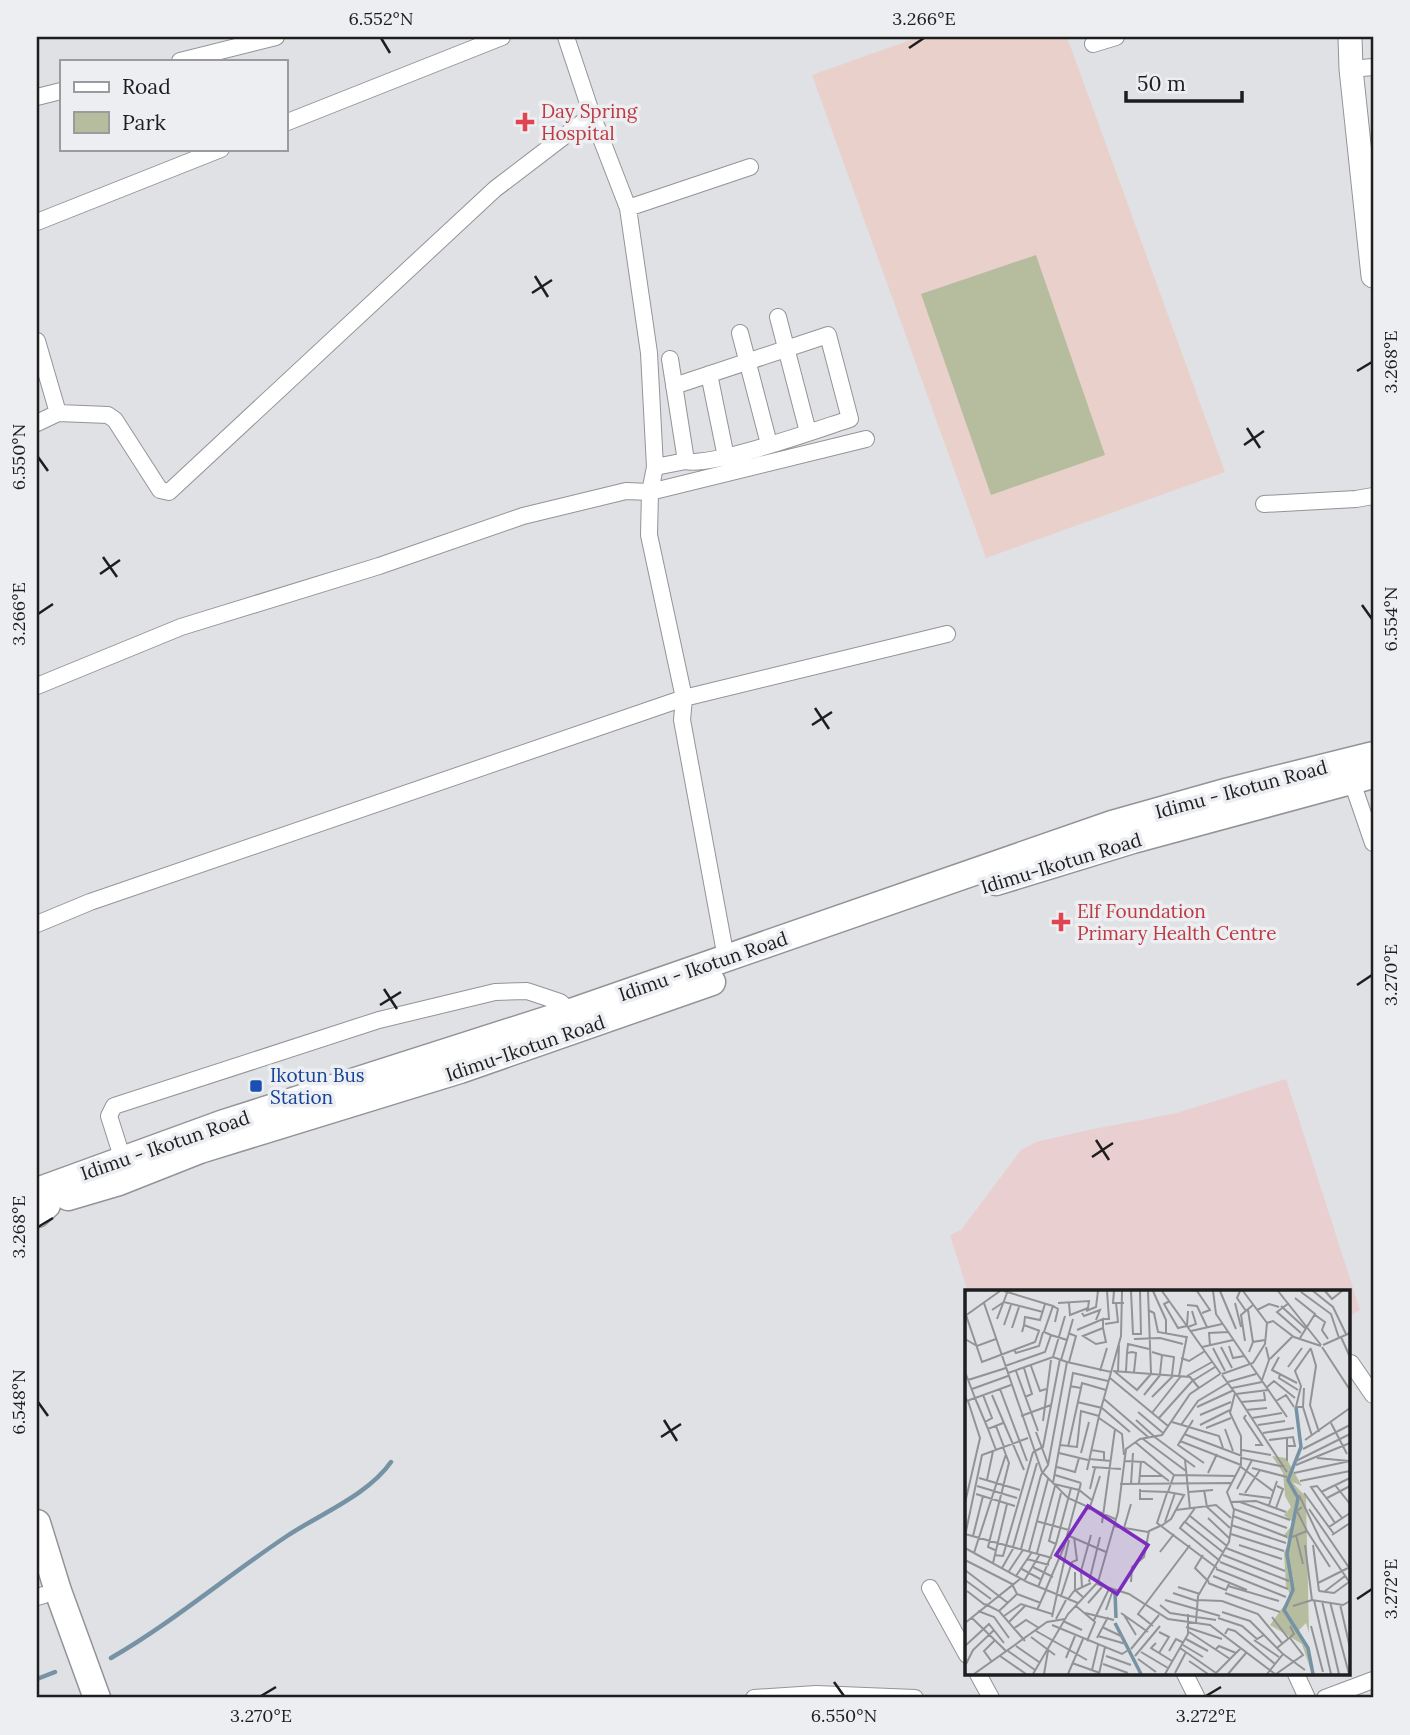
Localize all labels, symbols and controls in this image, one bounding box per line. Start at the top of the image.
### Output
text: 6.552°N [348,7,414,30]
text: 3.266°E [892,7,956,30]
legend [60,60,287,150]
scale bar [1126,60,1242,104]
text: 50 m [1137,70,1186,97]
text: Road [122,73,171,100]
place label: Day Spring Hospital [541,99,638,145]
text: Park [122,109,166,136]
marker: Day Spring Hospital [515,112,535,132]
text: 3.268°E [1379,330,1402,394]
text: 6.550°N [7,424,30,490]
text: 3.266°E [7,582,30,646]
text: 6.554°N [1379,587,1402,651]
street label: Idimu - Ikotun Road [1152,754,1330,824]
street label: Idimu-Ikotun Road [978,827,1144,899]
place label: Elf Foundation Primary Health Centre [1077,899,1277,945]
marker: Elf Foundation Primary Health Centre [1051,912,1071,932]
street label: Idimu - Ikotun Road [615,926,791,1006]
text: 3.270°E [1379,944,1402,1006]
street label: Idimu-Ikotun Road [442,1009,608,1087]
place label: Ikotun Bus Station [270,1063,365,1109]
marker: Ikotun Bus Station [248,1078,264,1094]
street label: Idimu - Ikotun Road [77,1105,253,1185]
text: 3.268°E [7,1195,30,1259]
inset map [965,1290,1350,1676]
text: 6.548°N [7,1369,30,1435]
text: 3.272°E [1379,1559,1402,1619]
text: 3.270°E [230,1704,292,1727]
text: 6.550°N [811,1704,877,1727]
text: 3.272°E [1176,1704,1236,1727]

